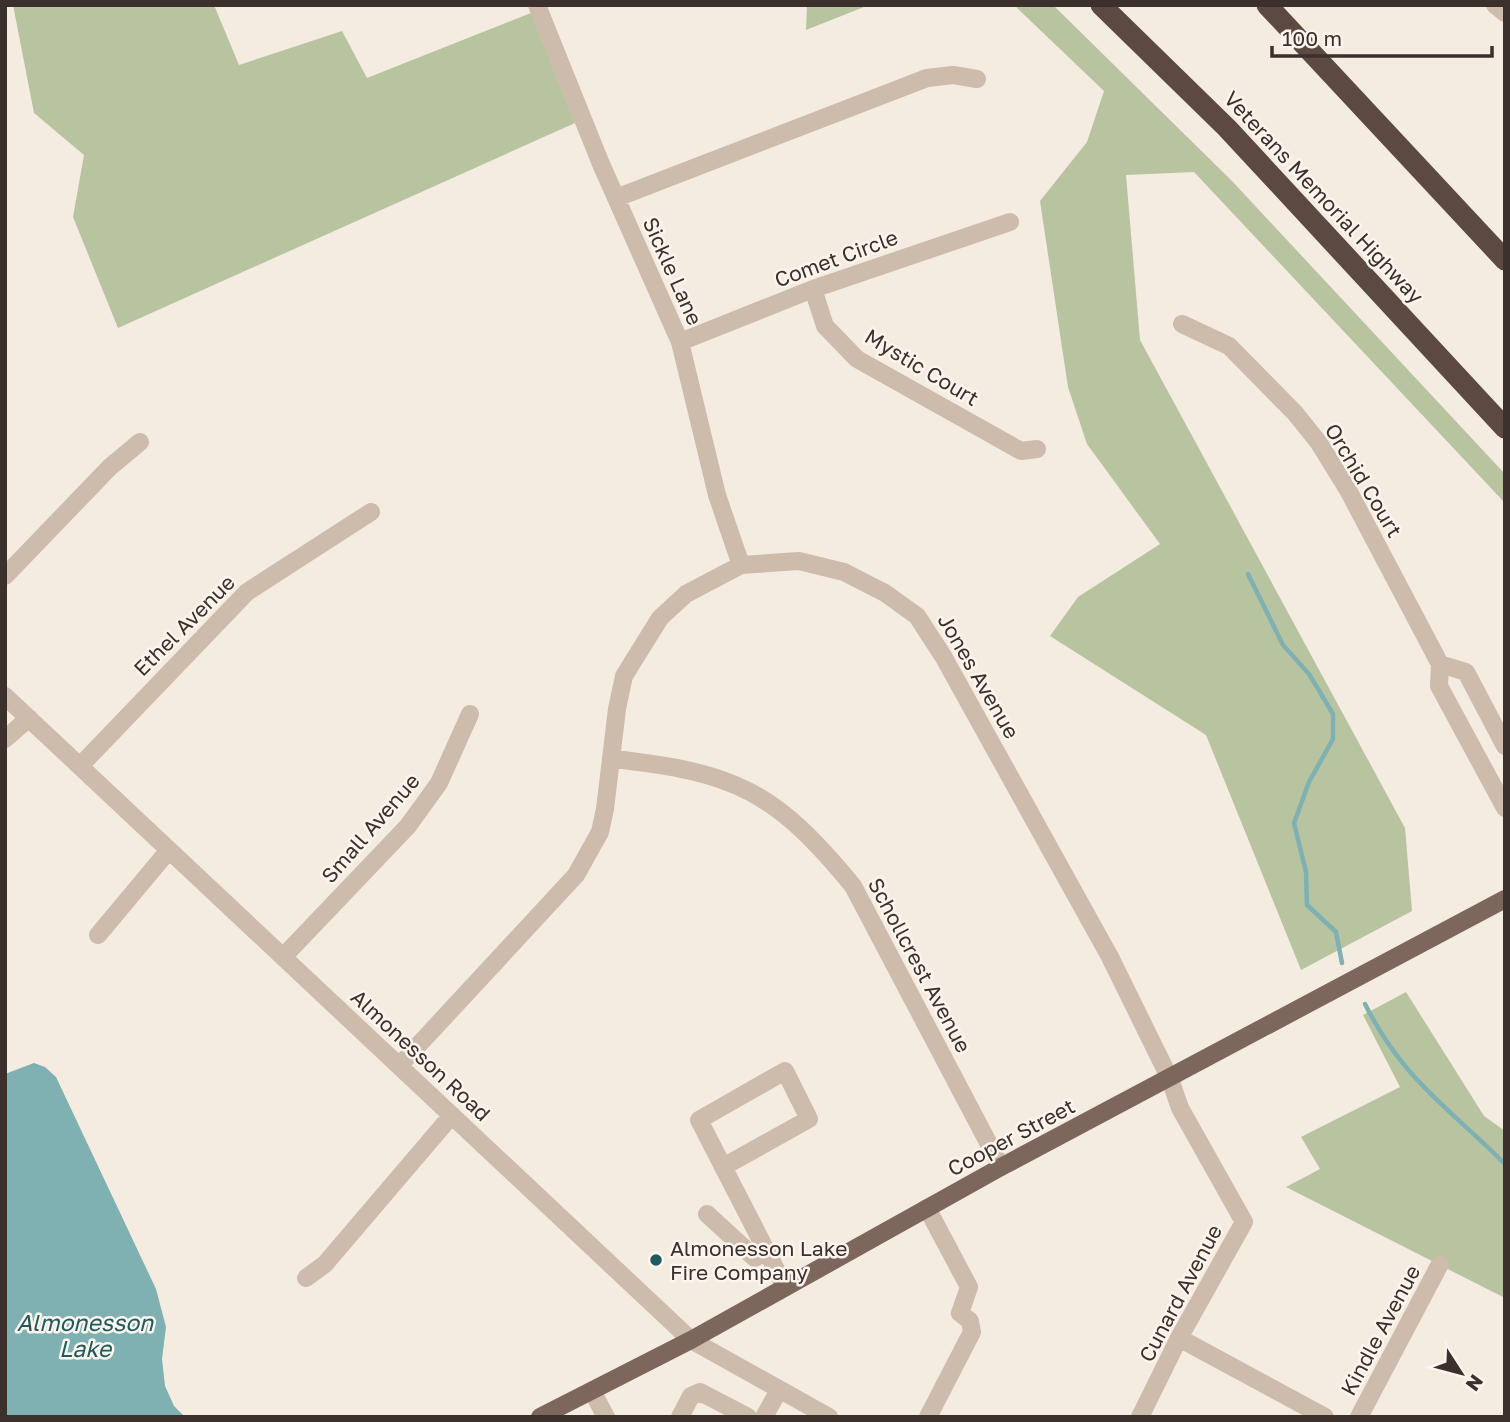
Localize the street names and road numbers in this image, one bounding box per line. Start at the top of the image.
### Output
street label: Veterans Memorial Highway [1219,85,1429,309]
street label: Sickle Lane [638,213,708,329]
street label: Comet Circle [771,224,901,292]
street label: Mystic Court [860,323,984,411]
street label: Orchid Court [1320,418,1408,542]
street label: Ethel Avenue [128,569,240,681]
street label: Jones Avenue [933,609,1025,743]
street label: Small Avenue [315,768,425,888]
street label: Schollcrest Avenue [863,873,977,1057]
street label: Almonesson Road [346,984,496,1126]
street label: Cooper Street [943,1093,1079,1181]
street label: Cunard Avenue [1133,1220,1227,1366]
street label: Kindle Avenue [1335,1260,1425,1400]

